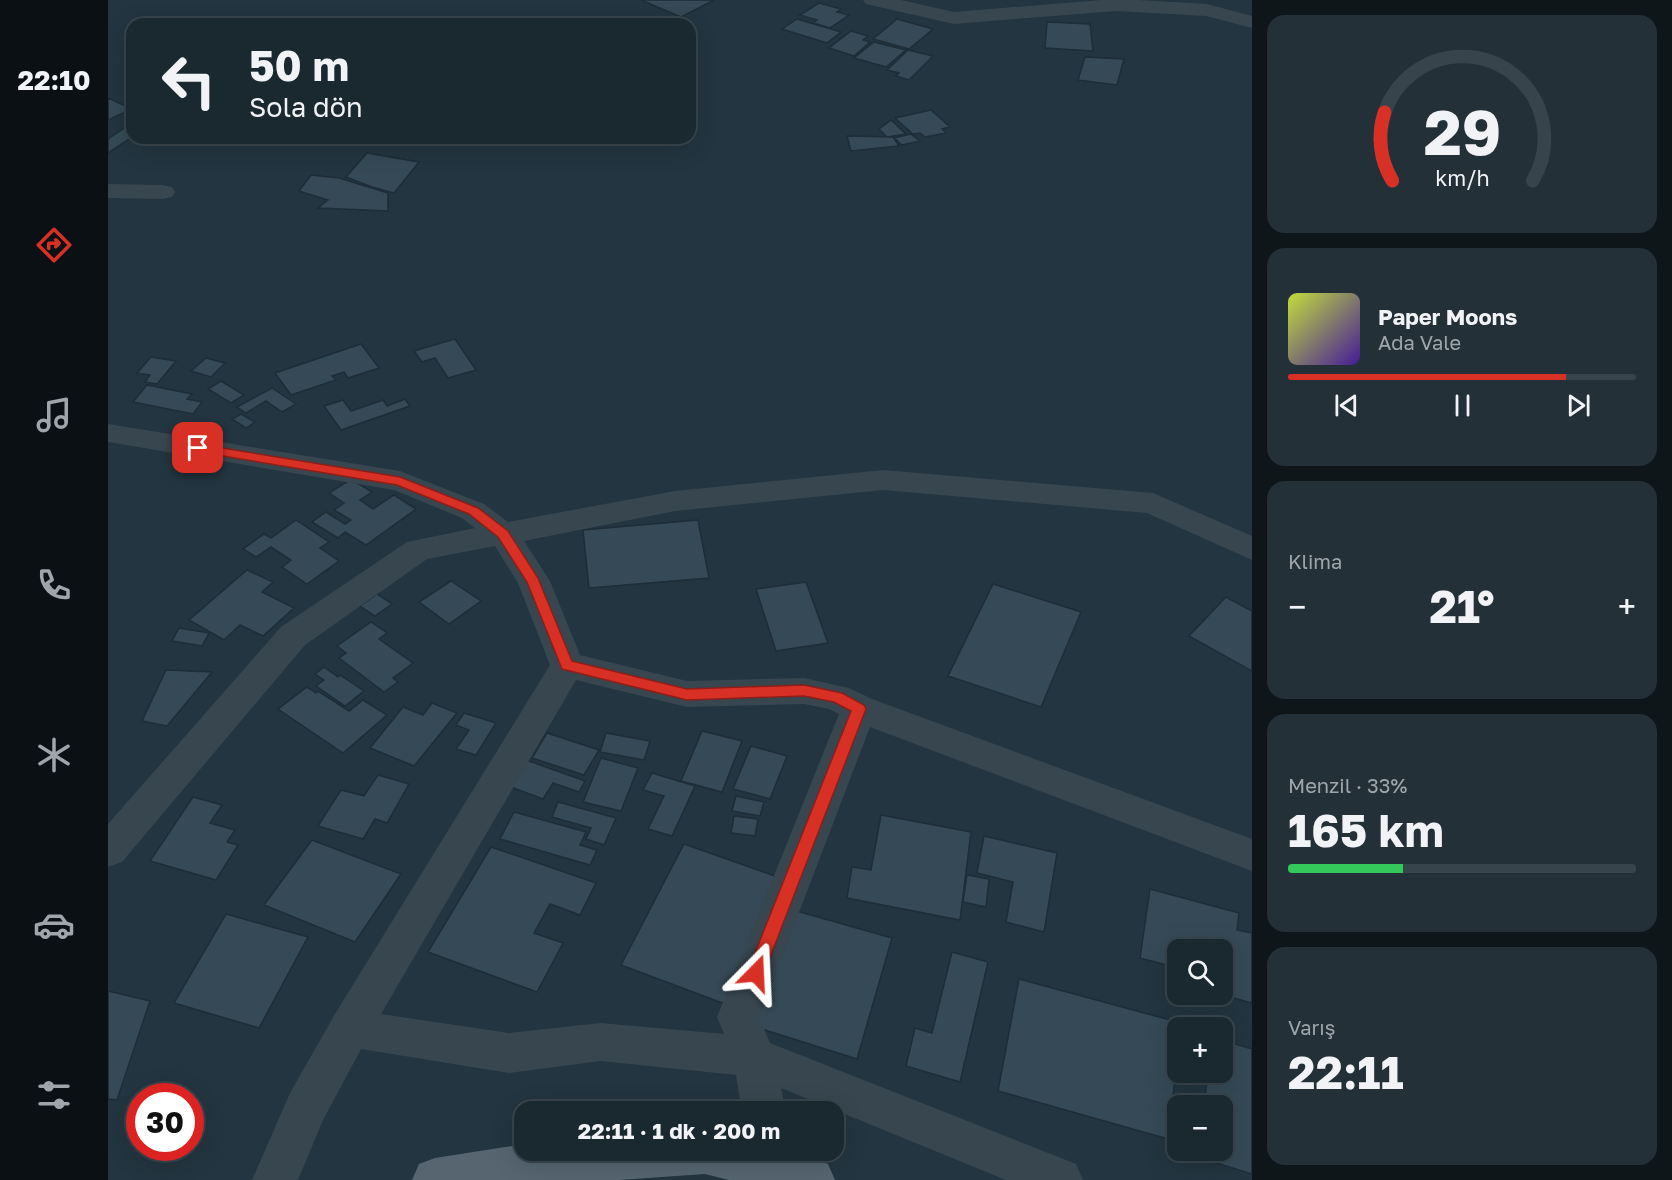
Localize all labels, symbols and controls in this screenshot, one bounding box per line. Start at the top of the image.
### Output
text: 50 m [249,40,349,90]
icon: left [150,42,228,120]
text: 22:10 [17,64,91,96]
text: Sola dön [249,91,363,123]
text: 29 [1423,94,1501,169]
text: km/h [1435,165,1489,191]
icon: directions [33,224,75,266]
text: Paper Moons [1378,303,1517,330]
text: Ada Vale [1378,330,1461,354]
icon: previous [1330,389,1363,422]
icon: pause [1446,389,1479,422]
icon: next [1562,389,1595,422]
icon: music [33,394,75,436]
pin [172,422,223,473]
icon: arrive [181,431,214,464]
text: Klima [1288,549,1342,573]
icon: phone [33,564,75,606]
text: 21° [1429,579,1495,633]
text: − [1288,587,1306,626]
text: + [1618,587,1636,626]
icon: climate [33,734,75,776]
text: Menzil · 33% [1288,773,1407,797]
text: 165 km [1288,803,1444,857]
icon: car [33,904,75,946]
map controls [1167,939,1233,1161]
button: search [1167,939,1233,1005]
position arrow [724,941,788,1005]
text: Varış [1288,1015,1335,1039]
button: + [1167,1017,1233,1083]
text: 22:11 [1288,1045,1404,1099]
icon: filters [33,1074,75,1116]
speed limit sign: 30 [126,1083,204,1161]
button: − [1167,1095,1233,1161]
text: 22:11 · 1 dk · 200 m [578,1117,780,1144]

